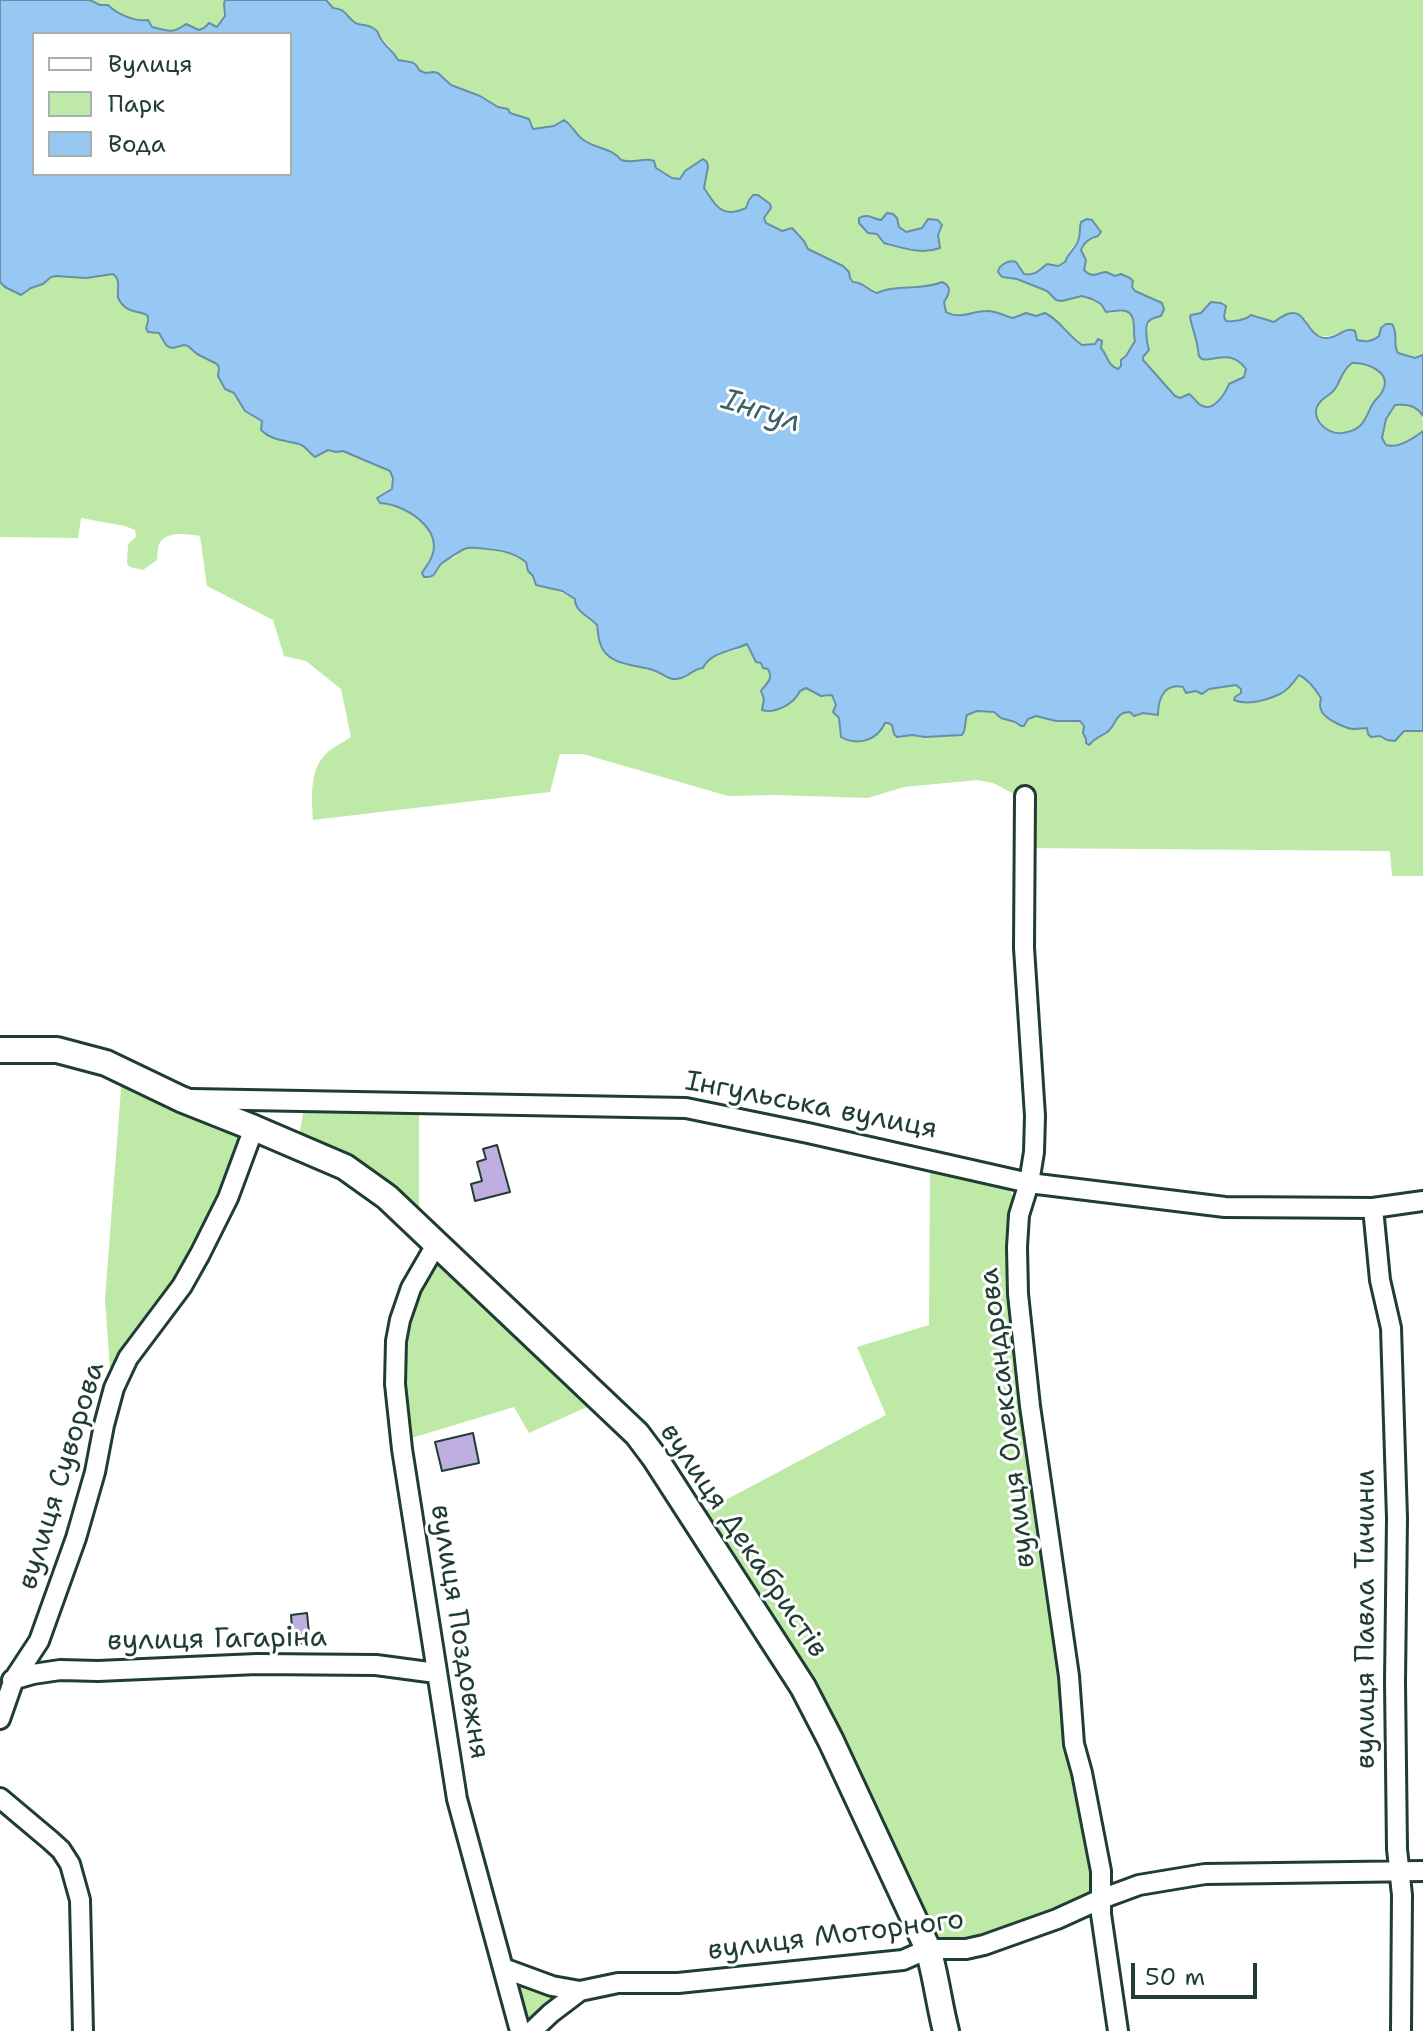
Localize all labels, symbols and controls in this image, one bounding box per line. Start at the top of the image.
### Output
legend [32,32,292,176]
text: Вулиця [108,48,193,80]
text: Парк [108,88,165,120]
text: Вода [108,128,166,160]
water label: Інгул [717,382,805,442]
street label: Інгульська вулиця [682,1065,940,1147]
street label: вулиця Олександрова [973,1266,1043,1570]
street label: вулиця Суворова [11,1358,113,1594]
street label: вулиця Декабристів [652,1417,834,1665]
street label: вулиця Павла Тичини [1350,1469,1384,1769]
street label: вулиця Поздовжня [422,1502,496,1762]
street label: вулиця Гагаріна [107,1621,327,1659]
street label: вулиця Моторного [706,1904,966,1968]
scale bar [1135,1947,1261,1997]
text: 50 m [1145,1961,1205,1993]

